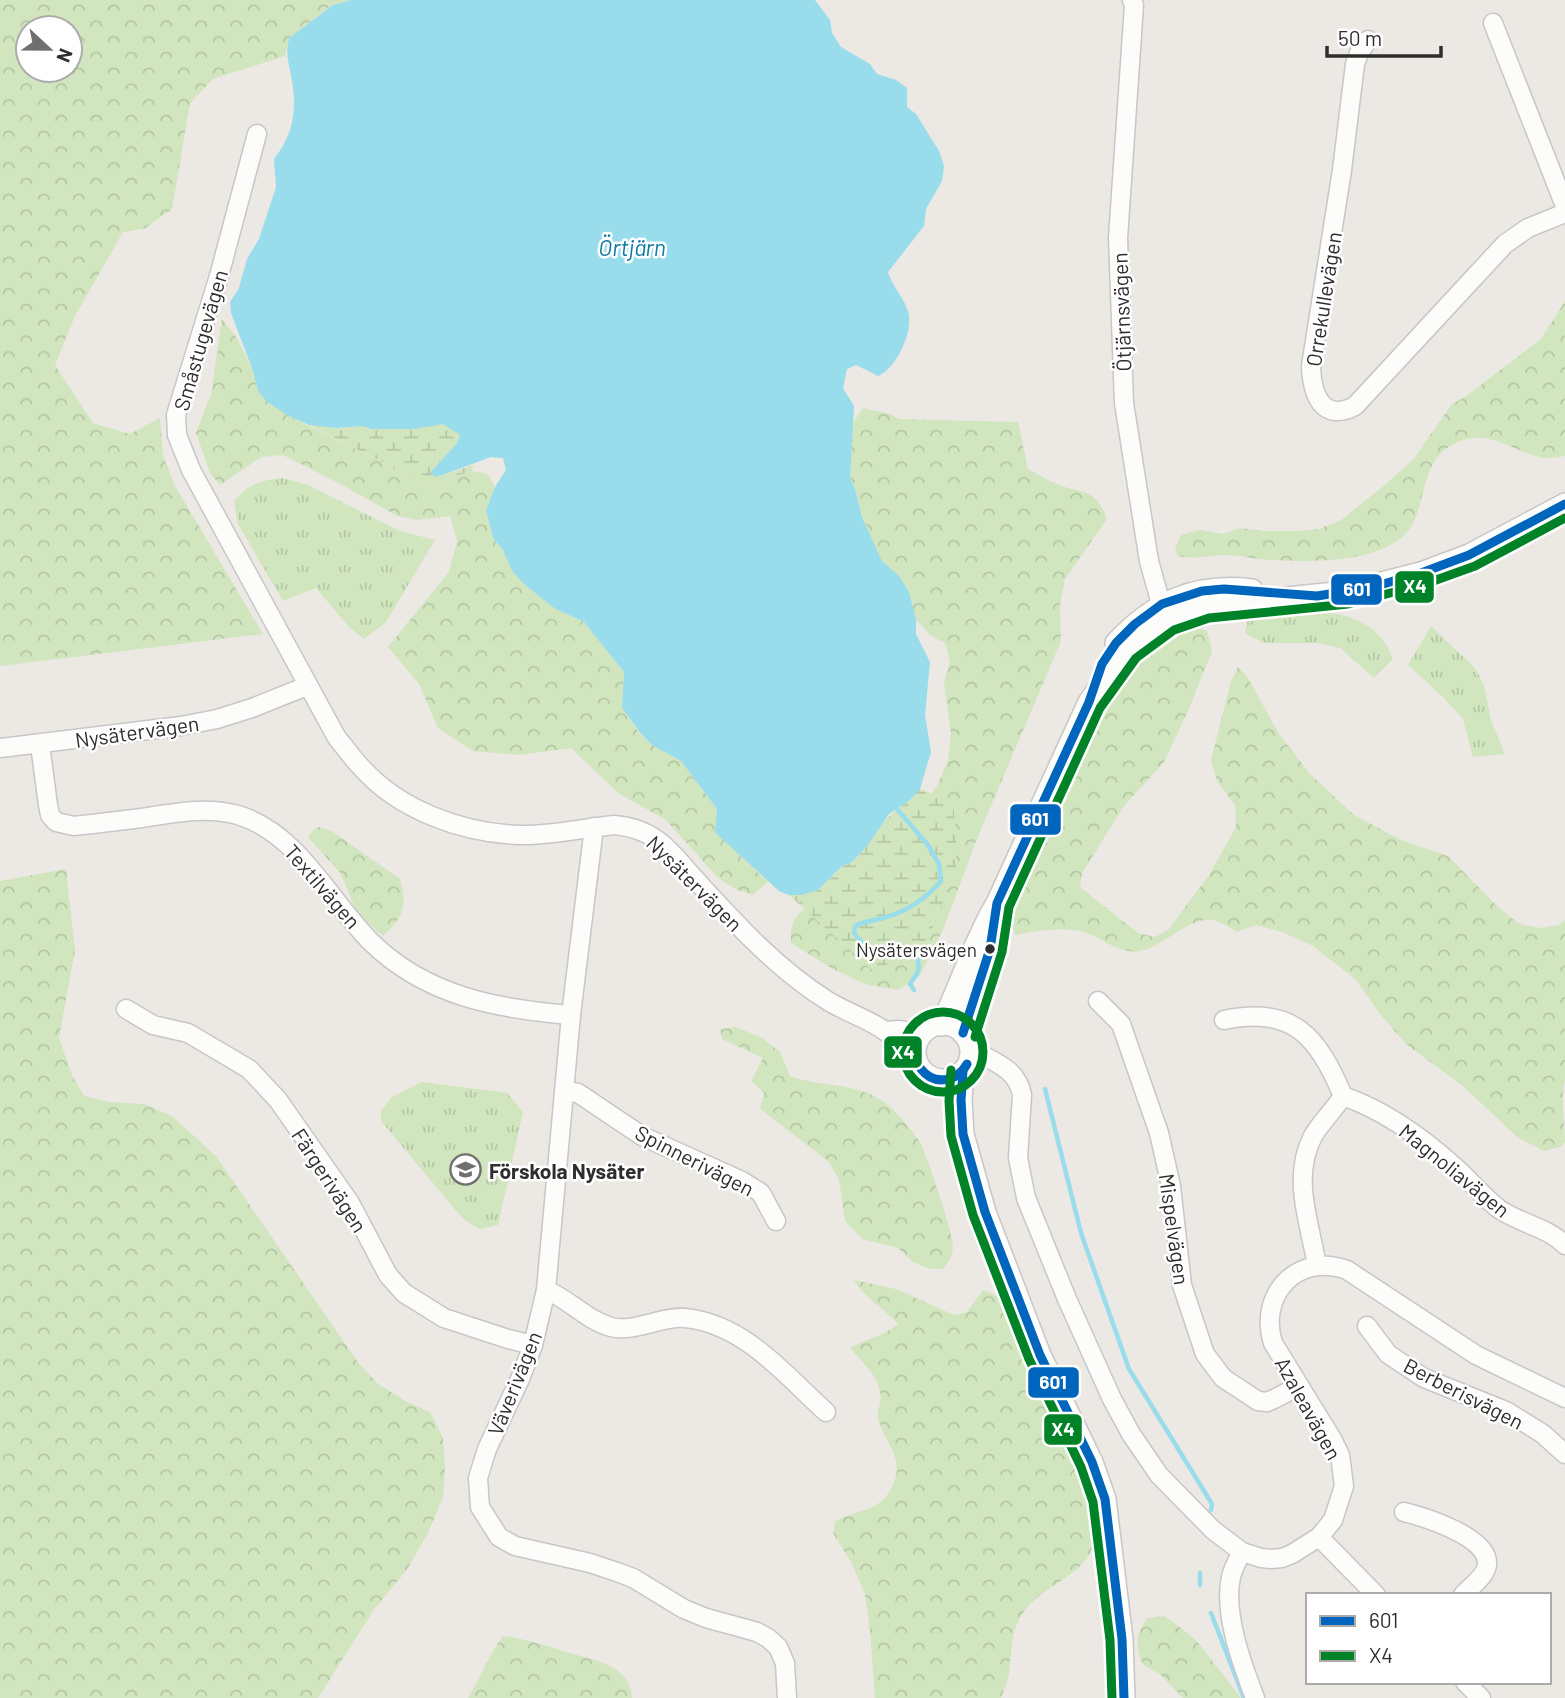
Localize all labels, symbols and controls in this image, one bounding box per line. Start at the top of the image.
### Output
north arrow [14,14,84,84]
scale bar [1327,14,1441,58]
text: 50 m [1338,25,1382,50]
text: N [52,45,78,66]
street label: Orrekullevägen [1300,230,1346,368]
water label: Örtjärn [598,233,666,261]
street label: Ötjärnsvägen [1106,252,1136,372]
street label: Småstugevägen [168,267,232,413]
line badge: X4 [1394,570,1435,604]
line badge: 601 [1330,573,1383,606]
text: X4 [1403,574,1427,597]
text: 601 [1343,577,1371,600]
street label: Nysätervägen [73,710,201,752]
line badge: 601 [1009,803,1062,836]
text: 601 [1021,807,1049,830]
street label: Nysätervägen [642,830,748,936]
street label: Textilvägen [280,839,366,933]
place label: Nysätersvägen [856,938,977,961]
marker: Nysätersvägen [983,942,997,956]
line badge: X4 [883,1035,923,1069]
text: X4 [891,1040,915,1063]
street label: Magnoliavägen [1395,1118,1515,1222]
street label: Spinnerivägen [631,1119,759,1201]
street label: Färgerivägen [287,1123,373,1237]
school or university icon: Förskola Nysäter [449,1153,483,1187]
place label: Förskola Nysäter [489,1158,645,1183]
street label: Mispelvägen [1155,1172,1195,1286]
street label: Väverivägen [482,1327,546,1439]
street label: Azaleavägen [1271,1352,1347,1464]
street label: Berberisvägen [1400,1352,1528,1434]
line badge: 601 [1027,1366,1080,1399]
text: 601 [1039,1370,1067,1393]
line badge: X4 [1043,1413,1083,1446]
text: X4 [1051,1417,1075,1440]
legend [1306,1593,1551,1684]
text: 601 [1369,1607,1398,1632]
text: X4 [1369,1642,1393,1667]

